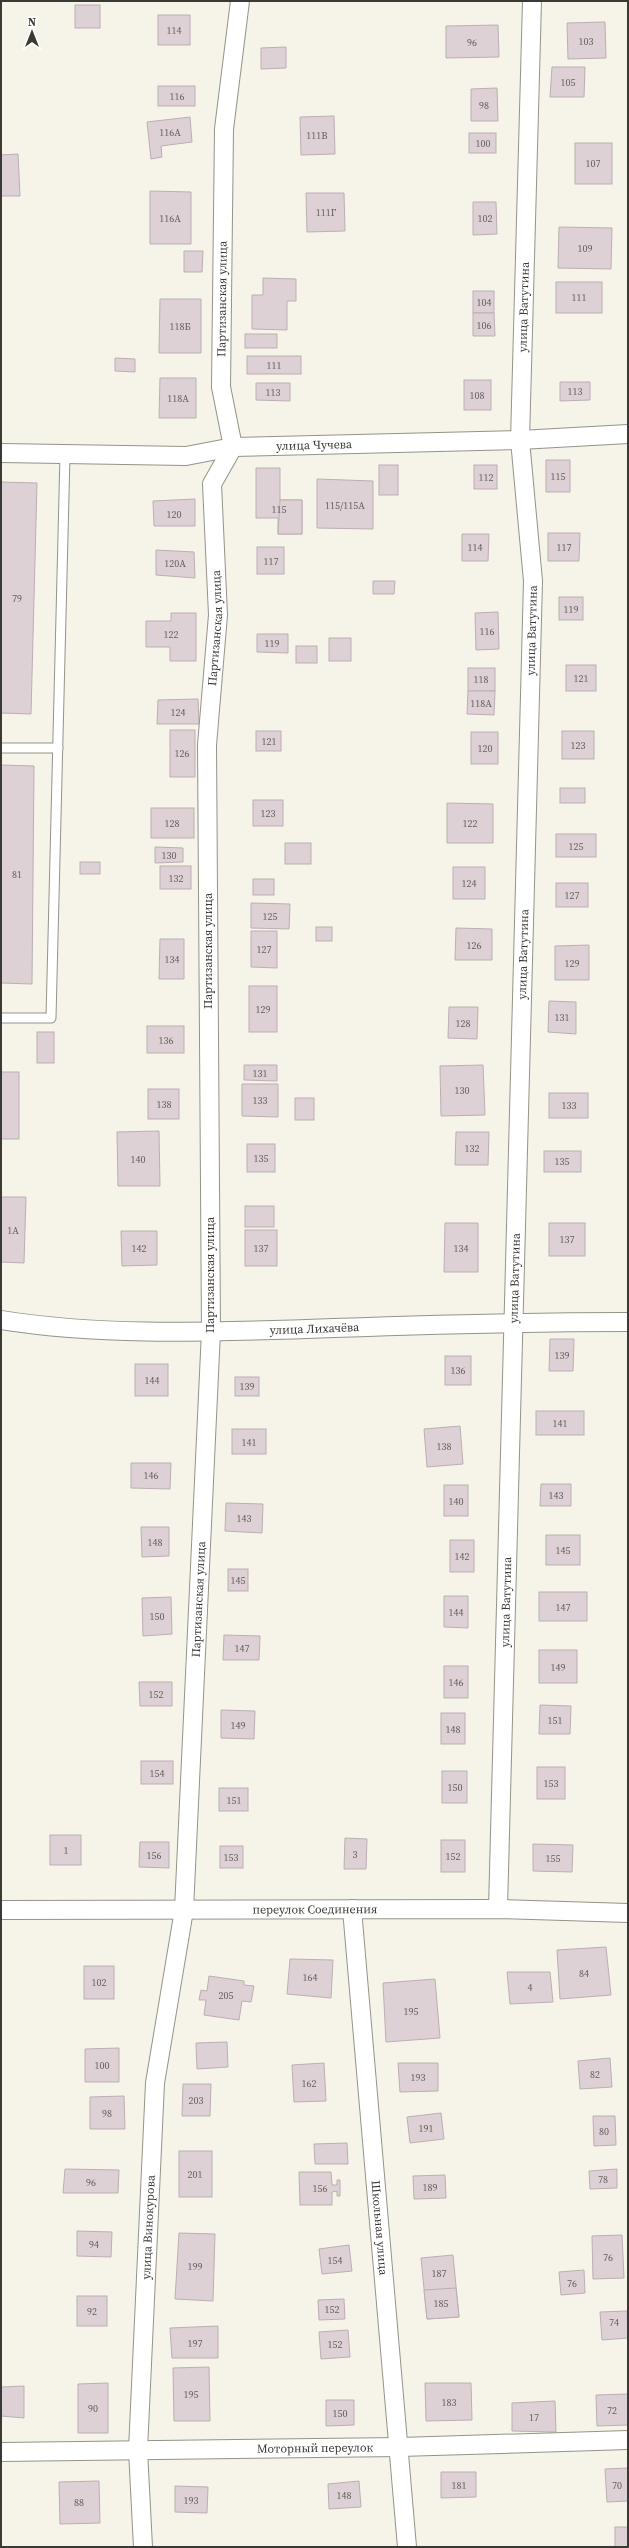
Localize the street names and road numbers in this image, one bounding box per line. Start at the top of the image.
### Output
street label: Партизанская улица [213,240,231,357]
street label: улица Ватутина [514,261,533,353]
street label: улица Чучева [276,436,353,454]
street label: Партизанская улица [204,569,226,687]
street label: улица Ватутина [523,584,541,676]
street label: Партизанская улица [200,892,216,1009]
street label: улица Ватутина [514,908,532,1000]
street label: Партизанская улица [202,1216,218,1333]
street label: улица Ватутина [505,1232,524,1324]
street label: улица Лихачёва [269,1319,360,1338]
street label: Партизанская улица [188,1540,209,1658]
street label: улица Ватутина [497,1556,515,1648]
street label: переулок Соединения [253,1901,377,1917]
street label: улица Винокурова [138,2174,159,2280]
street label: Школьная улица [367,2180,392,2277]
street label: Моторный переулок [257,2439,374,2457]

